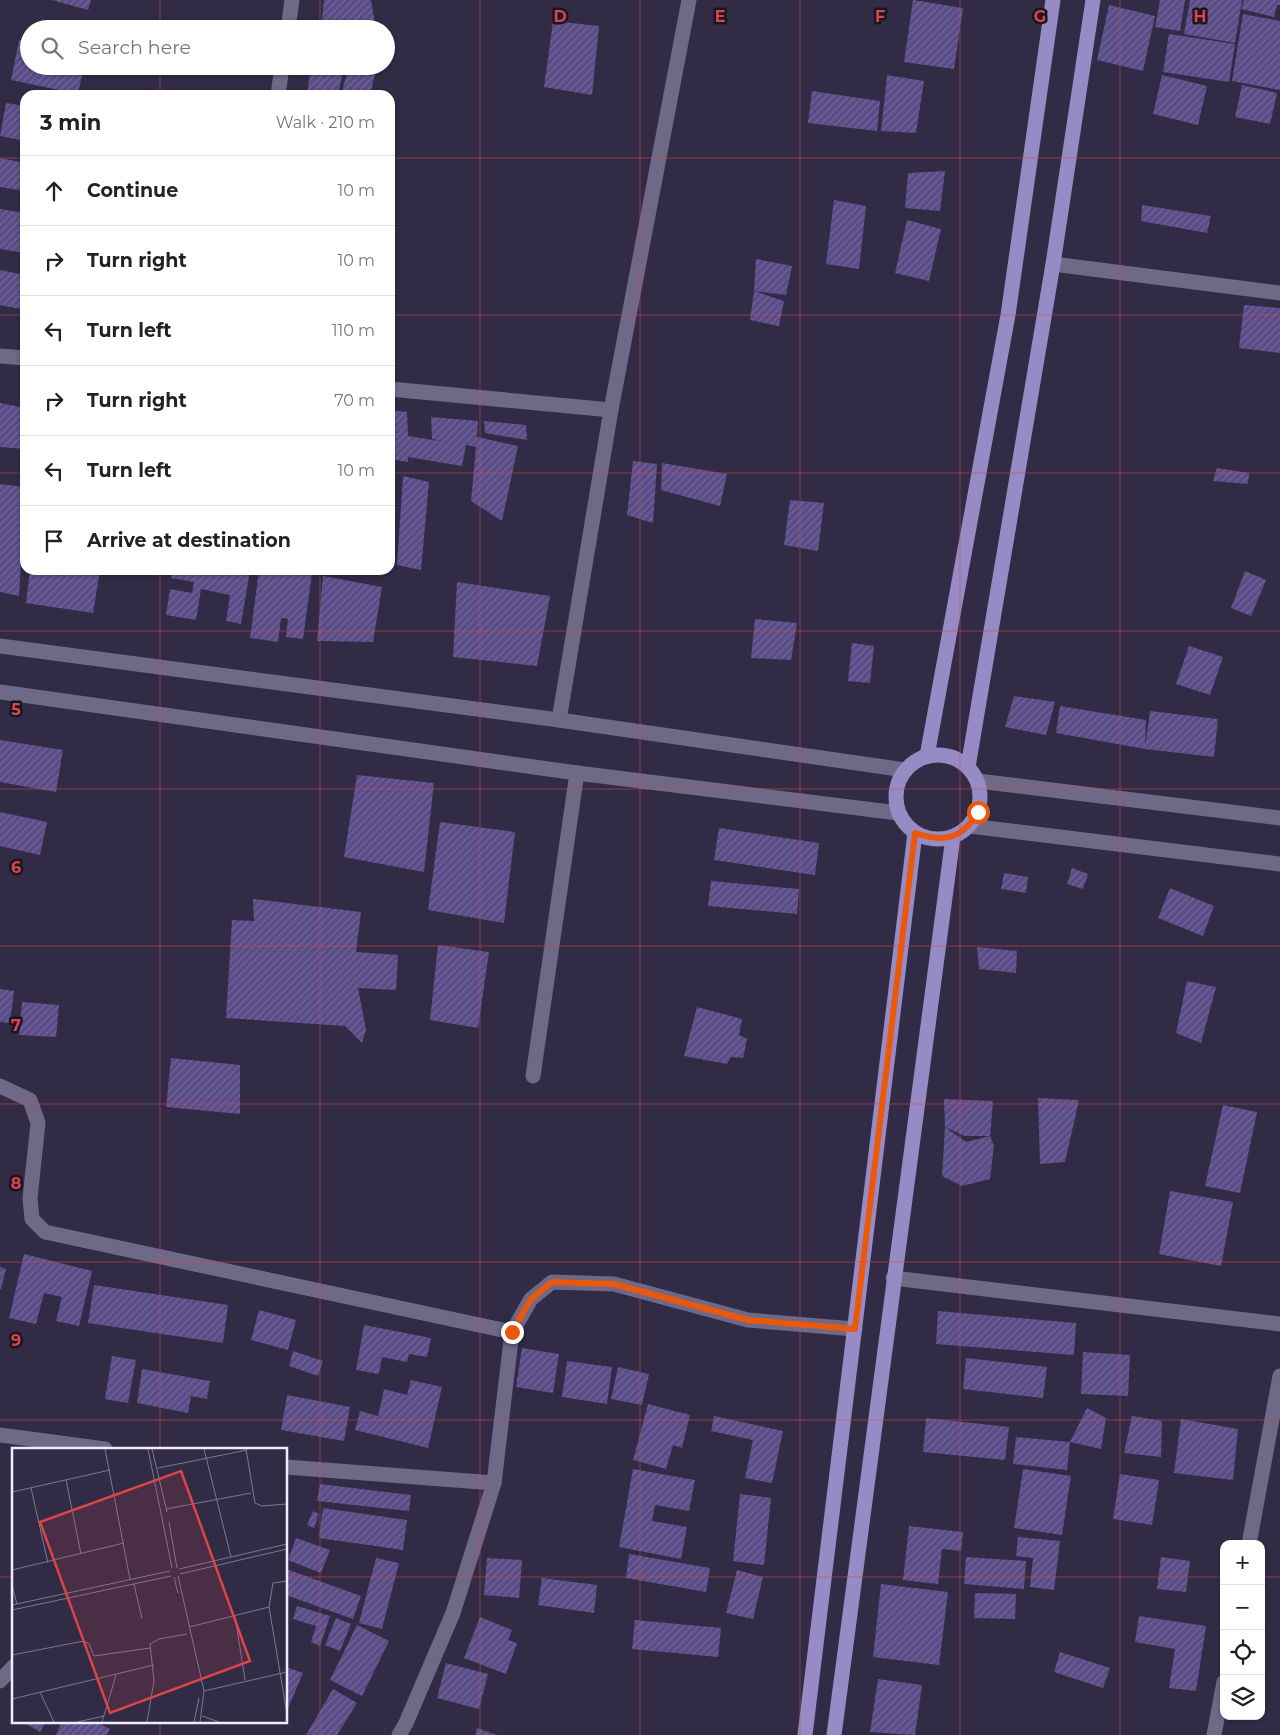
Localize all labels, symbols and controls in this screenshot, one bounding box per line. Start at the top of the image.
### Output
text: D [553,7,567,26]
text: E [715,7,725,26]
text: F [875,7,885,26]
text: G [1034,7,1046,26]
text: H [1194,7,1206,26]
search box [20,20,395,75]
icon: search [38,34,66,62]
text: Search here [78,36,191,59]
text: 3 min [40,110,101,135]
text: Walk · 210 m [276,113,375,132]
icon: ahead [40,177,68,205]
text: Continue [87,179,178,202]
text: 10 m [337,181,375,200]
icon: right [40,247,68,275]
text: Turn right [87,249,187,272]
text: 10 m [337,251,375,270]
icon: left [40,317,68,345]
text: Turn left [87,319,172,342]
text: 110 m [332,321,375,340]
icon: right [40,387,68,415]
text: Turn right [87,389,187,412]
text: 70 m [334,391,375,410]
icon: left [40,457,68,485]
text: Turn left [87,459,172,482]
text: 10 m [337,461,375,480]
icon: arrive [40,527,68,555]
text: Arrive at destination [87,529,291,552]
text: 5 [11,700,21,719]
route start [967,801,990,824]
text: 6 [11,858,21,877]
text: 7 [11,1016,21,1035]
text: 8 [11,1174,21,1193]
route end [501,1321,524,1344]
text: 9 [11,1331,21,1350]
inset map [12,1448,288,1722]
map controls [1220,1540,1265,1720]
button: + [1220,1540,1265,1585]
button: − [1220,1585,1265,1630]
button: locate [1220,1630,1265,1675]
button: layers [1220,1675,1265,1720]

